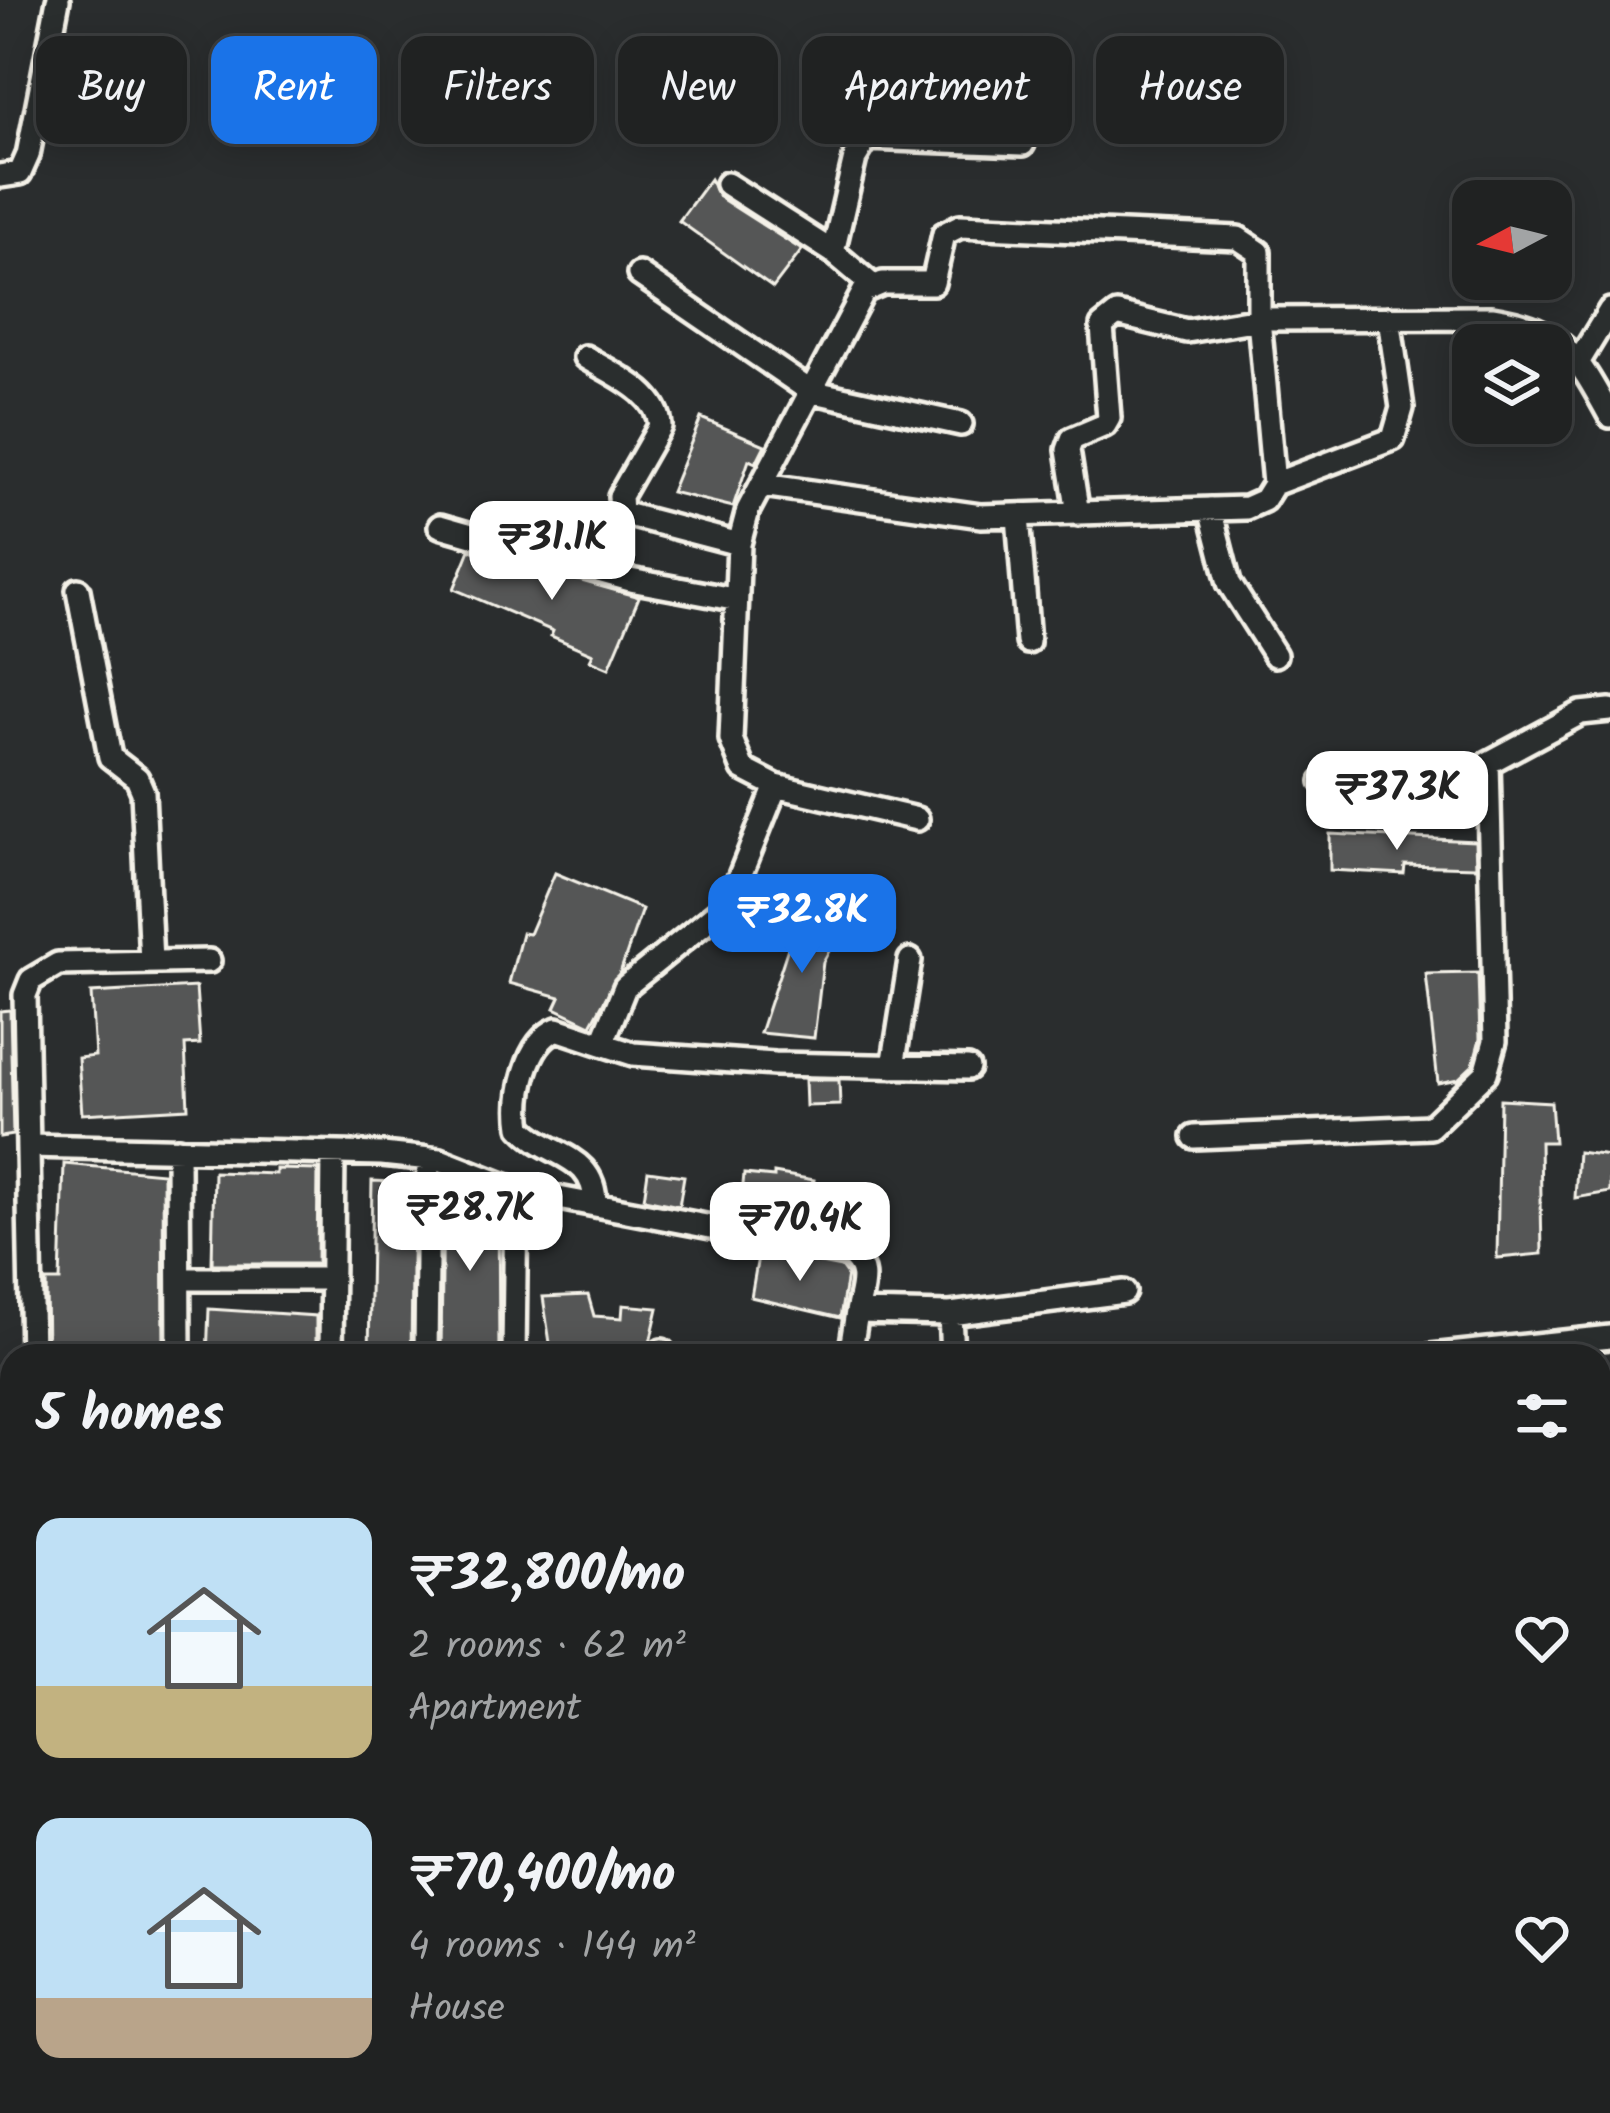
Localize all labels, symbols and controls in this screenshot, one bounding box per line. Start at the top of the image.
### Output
chip: Buy [36,36,187,144]
chip: Rent [211,36,377,144]
chip: Filters [401,36,594,144]
chip: New [618,36,778,144]
chip: Apartment [802,36,1072,144]
chip: House [1096,36,1284,144]
north arrow [1452,180,1572,300]
map controls [1452,180,1572,444]
button: layers [1452,324,1572,444]
pin: ₹31.1K [454,501,650,603]
text: ₹31.1K [496,509,608,571]
pin: ₹37.3K [1299,751,1495,853]
text: ₹37.3K [1333,759,1461,821]
pin: ₹32.8K [704,874,900,976]
text: ₹32.8K [735,882,869,944]
pin: ₹28.7K [372,1172,568,1274]
text: ₹28.7K [405,1180,535,1242]
pin: ₹70.4K [702,1182,898,1284]
text: ₹70.4K [737,1190,863,1252]
text: 5 homes [36,1376,224,1457]
icon: filters [1509,1383,1575,1449]
text: ₹32,800/mo [408,1536,685,1617]
icon: home [132,1566,276,1710]
icon: heart [1509,1605,1575,1671]
text: 2 rooms · 62 m² [408,1617,686,1679]
text: Apartment [408,1679,581,1741]
text: ₹70,400/mo [408,1836,676,1917]
icon: home [132,1866,276,2010]
icon: heart [1509,1905,1575,1971]
text: 4 rooms · 144 m² [408,1917,695,1979]
text: House [408,1979,505,2041]

